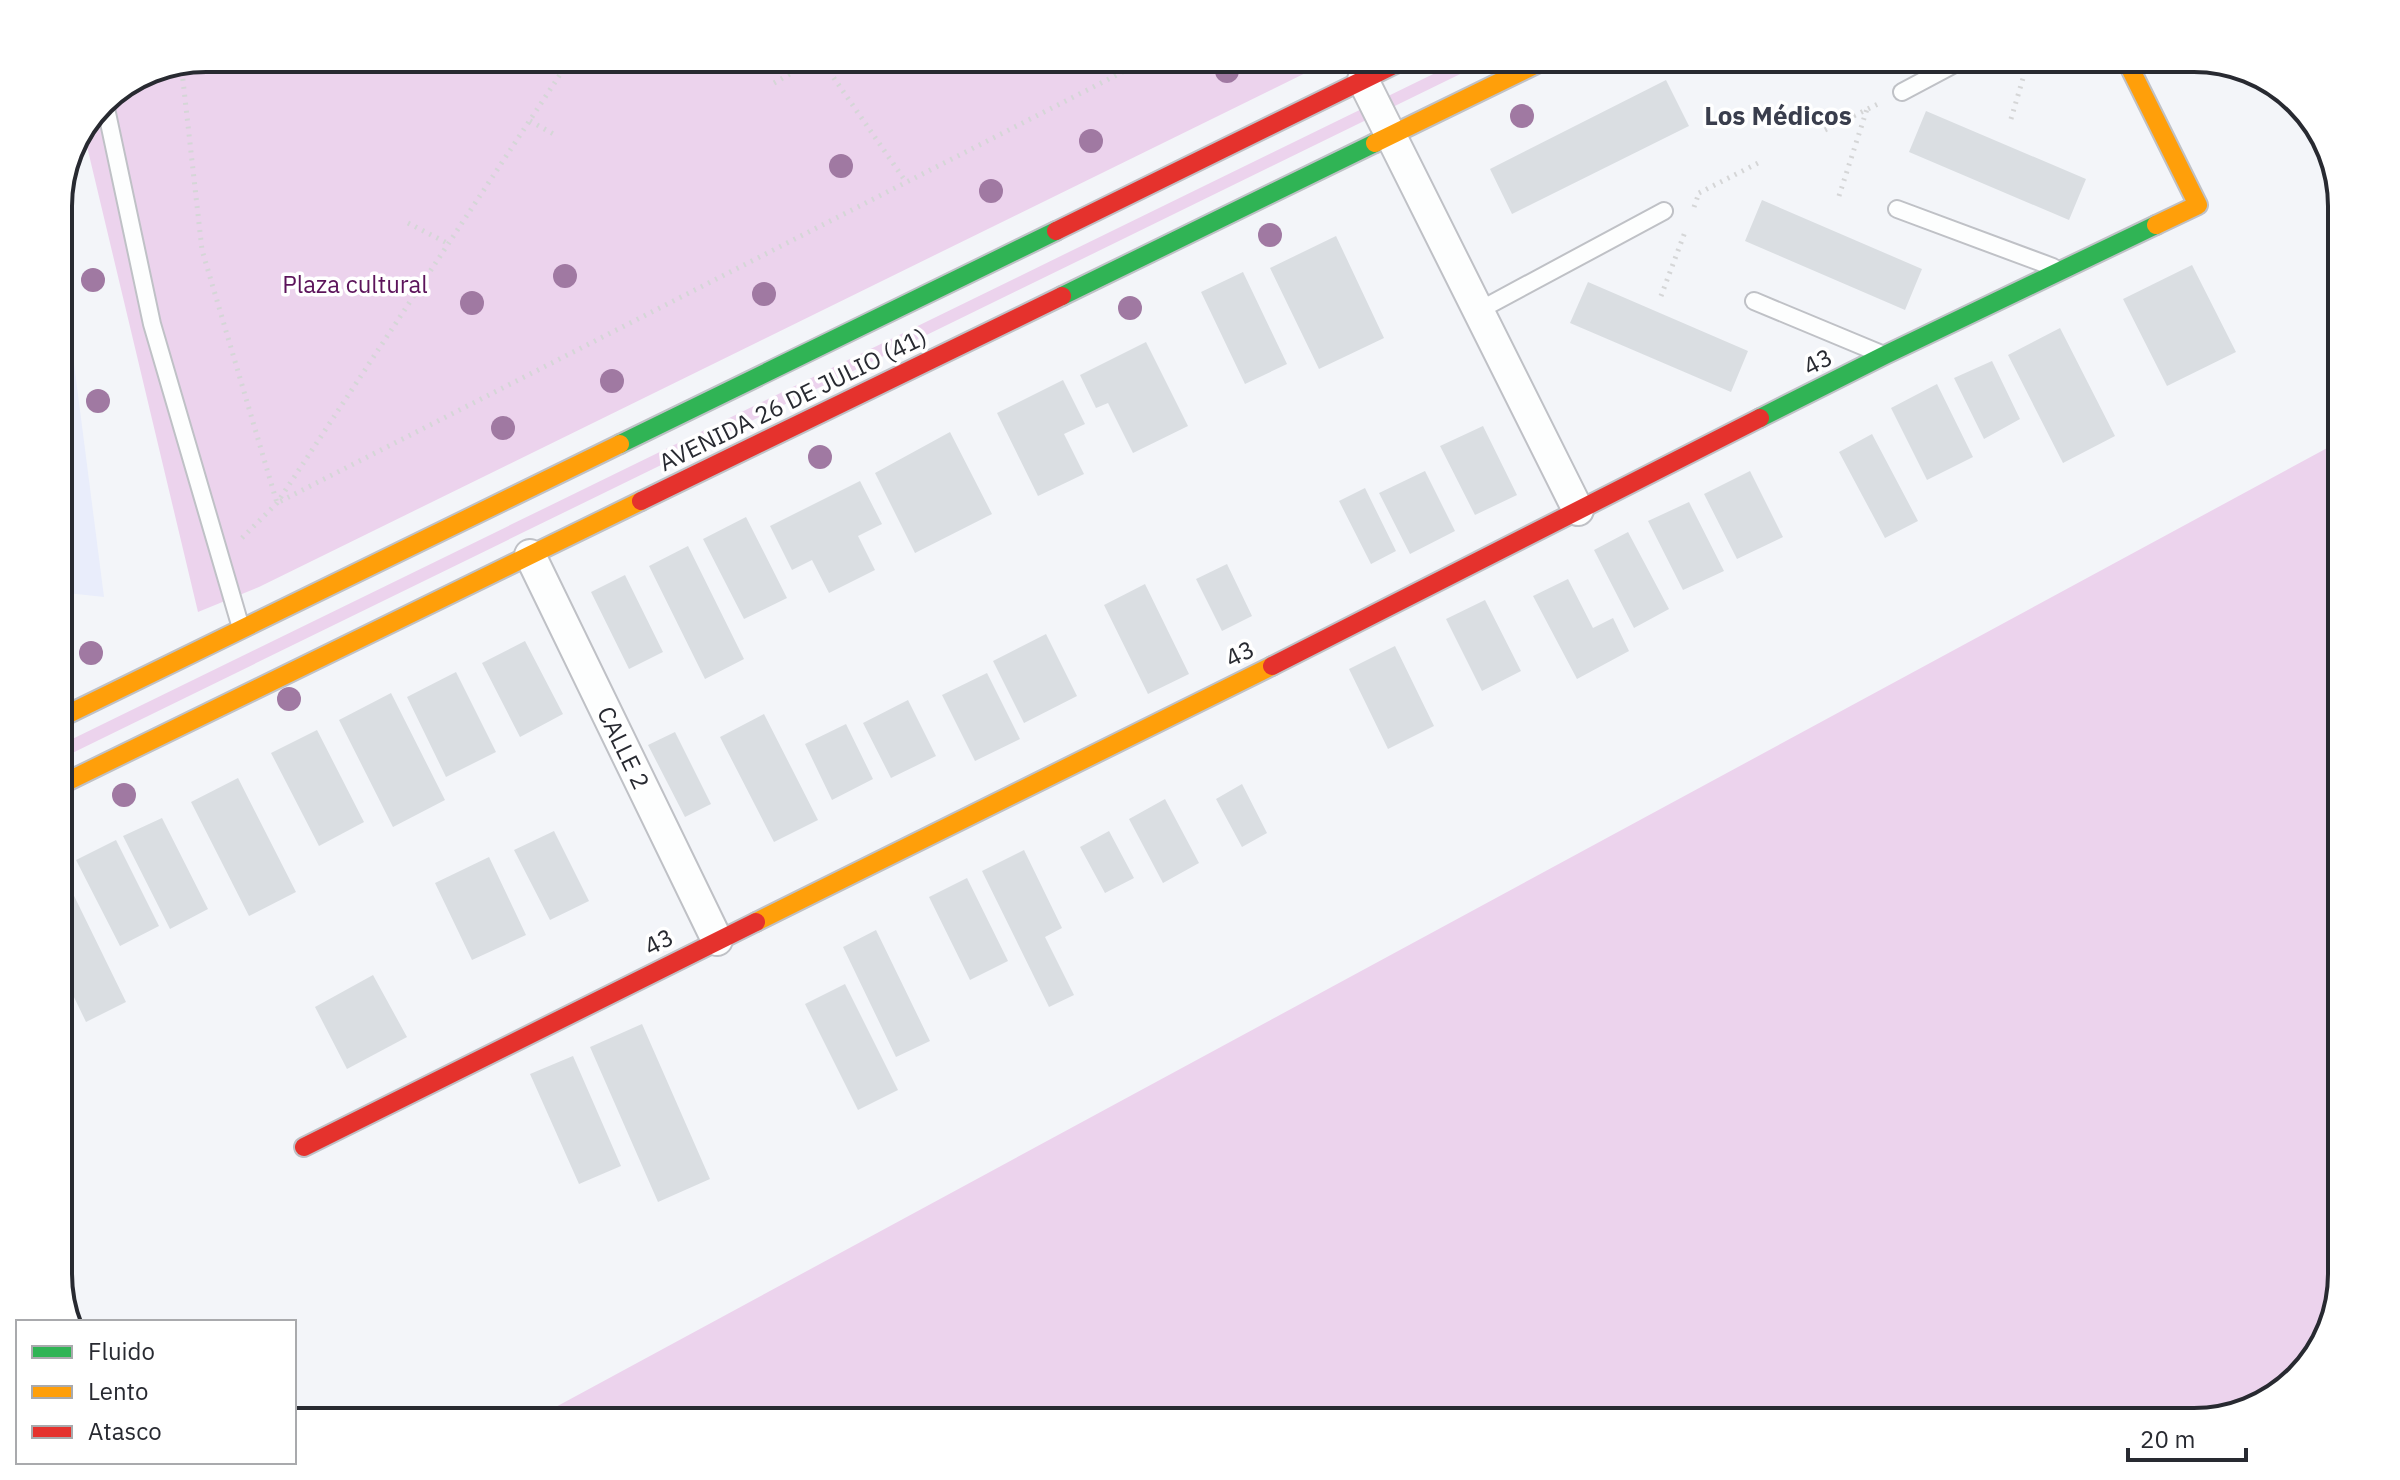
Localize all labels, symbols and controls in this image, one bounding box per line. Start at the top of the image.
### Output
district label: Los Médicos [1704,98,1852,132]
park label: Plaza cultural [282,268,428,300]
street label: AVENIDA 26 DE JULIO (41) [653,320,932,478]
street label: 43 [1797,340,1838,382]
street label: 43 [1220,632,1260,674]
street label: CALLE 2 [590,701,658,794]
street label: 43 [638,920,679,962]
legend [16,1320,296,1464]
text: Fluido [88,1335,155,1367]
text: Lento [88,1375,148,1407]
scale bar [2128,1412,2246,1462]
text: Atasco [88,1415,162,1447]
text: 20 m [2140,1423,2195,1455]

